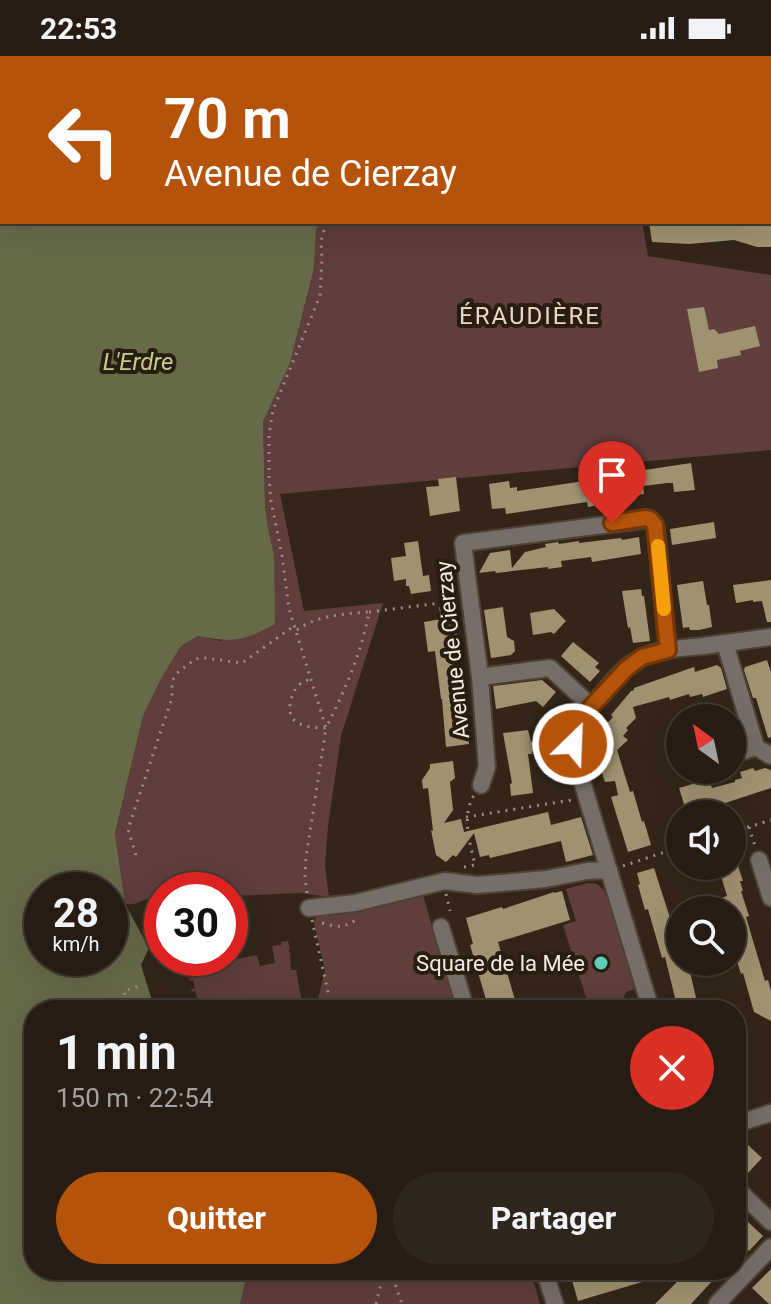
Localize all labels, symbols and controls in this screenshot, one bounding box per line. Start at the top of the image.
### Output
text: 22:53 [40,11,117,46]
text: 70 m [164,86,291,152]
icon: left [32,88,136,192]
text: Avenue de Cierzay [164,153,457,195]
district label: ÉRAUDIÈRE [459,302,601,330]
water label: L'Erdre [103,348,173,376]
pin [578,441,646,523]
icon: arrive [590,453,634,497]
street label: Avenue de Cierzay [431,559,474,740]
position arrow [531,702,615,786]
north arrow [666,704,746,784]
map controls [666,704,746,976]
button: sound [666,800,746,880]
speed limit sign: 30 [144,872,248,976]
text: 28 [53,890,99,937]
button: search [666,896,746,976]
text: km/h [53,932,99,956]
place label: Square de la Mée [416,951,585,976]
marker: Square de la Mée [592,954,610,972]
text: 1 min [56,1024,177,1081]
button: close [630,1026,714,1110]
text: 150 m · 22:54 [56,1083,214,1113]
button: Quitter [56,1172,377,1264]
button: Partager [393,1172,714,1264]

